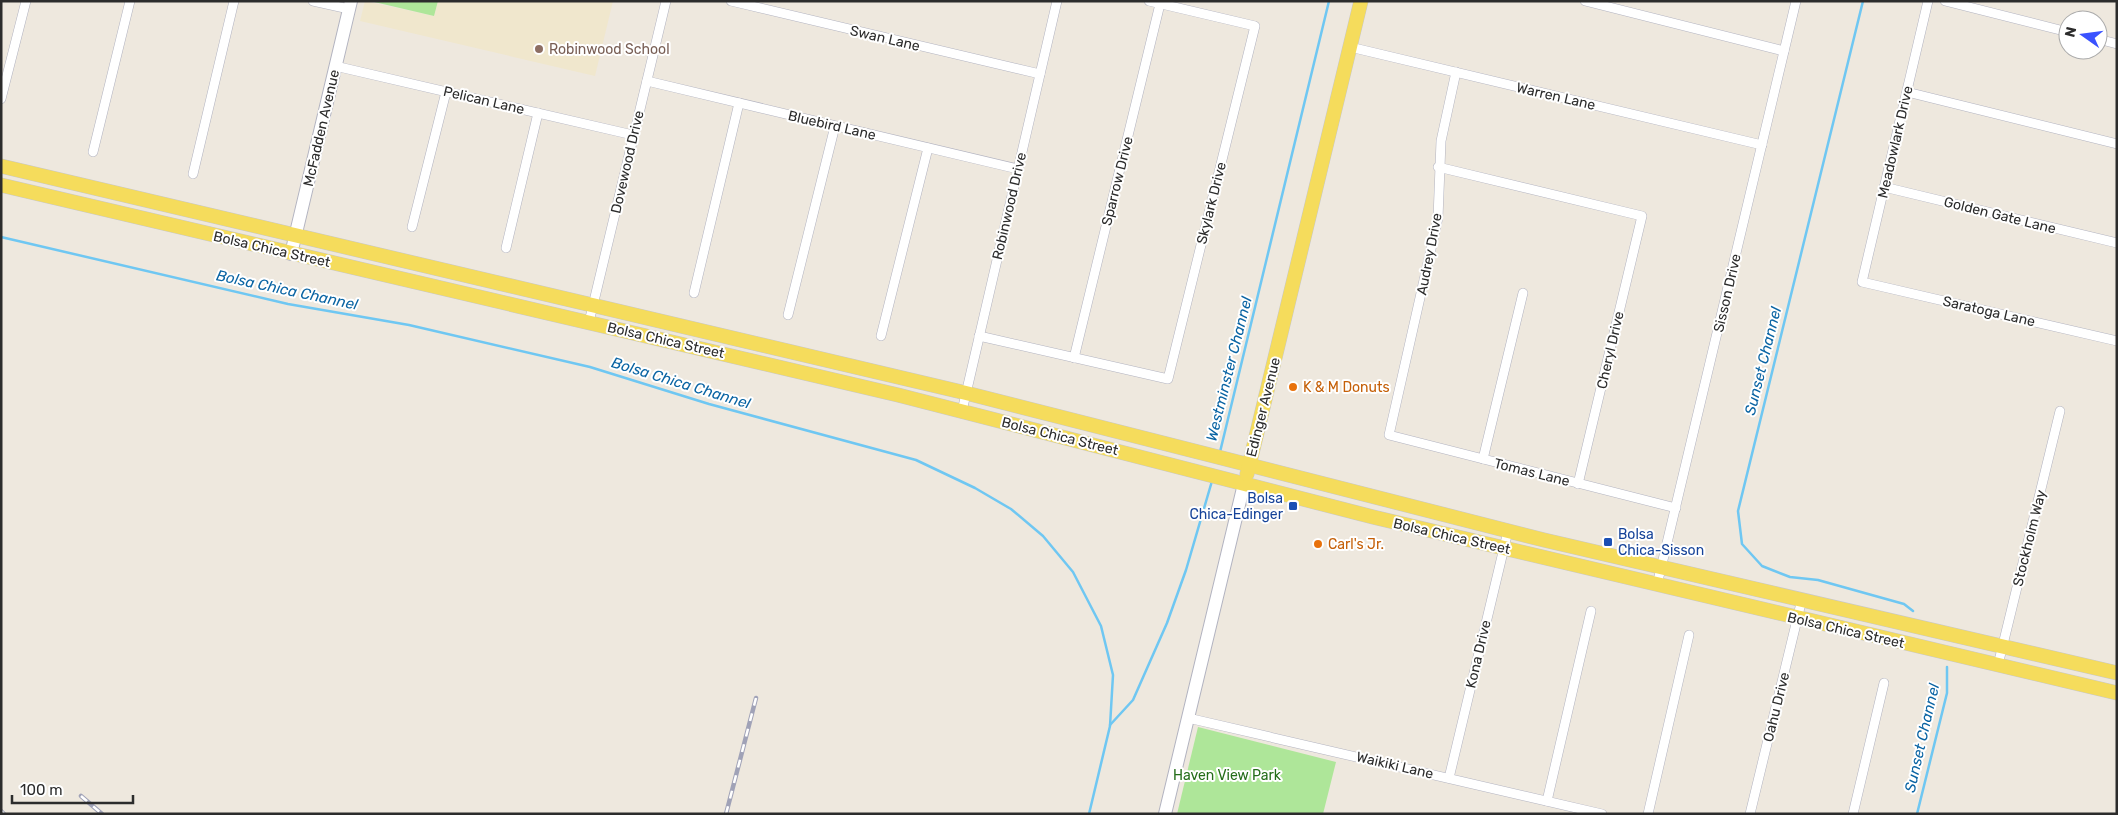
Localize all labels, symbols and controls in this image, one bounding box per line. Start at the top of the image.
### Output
north arrow [2058,10,2108,60]
street label: Swan Lane [848,22,922,55]
text: N [2061,25,2080,39]
place label: Robinwood School [549,41,670,58]
marker: Robinwood School [533,43,545,55]
street label: McFadden Avenue [300,68,343,188]
street label: Warren Lane [1515,79,1597,114]
street label: Pelican Lane [442,83,526,118]
street label: Meadowlark Drive [1874,84,1917,200]
street label: Bluebird Lane [786,107,878,144]
street label: Dovewood Drive [607,109,648,215]
street label: Sparrow Drive [1098,135,1137,227]
street label: Robinwood Drive [989,151,1030,262]
street label: Skylark Drive [1193,160,1230,246]
street label: Golden Gate Lane [1942,193,2058,238]
street label: Audrey Drive [1413,211,1446,297]
street label: Bolsa Chica Street [212,228,333,271]
street label: Sisson Drive [1710,252,1745,334]
water label: Bolsa Chica Channel [215,266,360,314]
street label: Saratoga Lane [1941,293,2037,330]
water label: Westminster Channel [1202,294,1256,443]
water label: Sunset Channel [1741,305,1785,417]
street label: Cheryl Drive [1593,309,1628,391]
street label: Bolsa Chica Street [606,319,727,362]
water label: Bolsa Chica Channel [609,353,753,413]
street label: Edinger Avenue [1243,355,1284,459]
place label: K & M Donuts [1303,379,1390,396]
marker: K & M Donuts [1287,381,1299,393]
street label: Bolsa Chica Street [1000,414,1121,459]
street label: Tomas Lane [1492,455,1572,490]
street label: Stockholm Way [2009,488,2050,588]
place label: Bolsa Chica-Edinger [1190,490,1284,523]
marker: Bolsa Chica-Edinger [1287,500,1299,512]
street label: Bolsa Chica Street [1392,515,1513,558]
place label: Bolsa Chica-Sisson [1618,526,1704,559]
place label: Carl's Jr. [1328,536,1384,553]
marker: Bolsa Chica-Sisson [1602,536,1614,548]
marker: Carl's Jr. [1312,538,1324,550]
street label: Bolsa Chica Street [1786,609,1907,652]
street label: Kona Drive [1462,618,1495,690]
street label: Oahu Drive [1760,670,1793,744]
water label: Sunset Channel [1901,682,1943,794]
street label: Waikiki Lane [1355,748,1435,783]
park label: Haven View Park [1173,767,1282,784]
scale bar [12,772,134,804]
text: 100 m [20,781,62,799]

